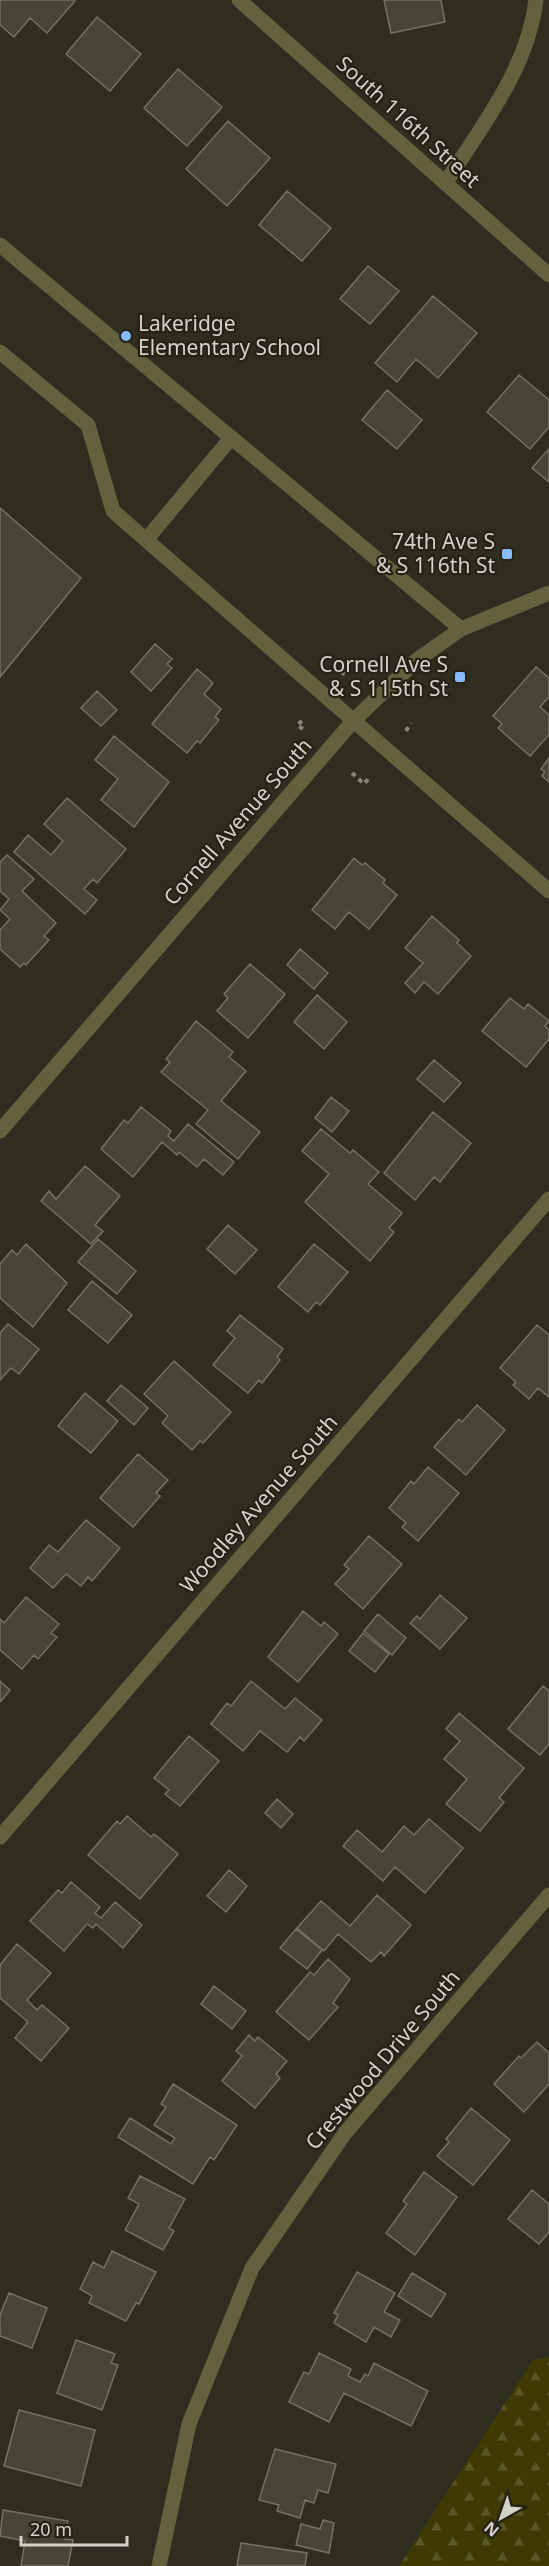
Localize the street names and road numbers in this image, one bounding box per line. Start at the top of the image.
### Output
street label: South 116th Street [331,49,487,193]
street label: Cornell Avenue South [157,732,318,911]
street label: Woodley Avenue South [173,1408,343,1598]
street label: Crestwood Drive South [299,1964,466,2155]

